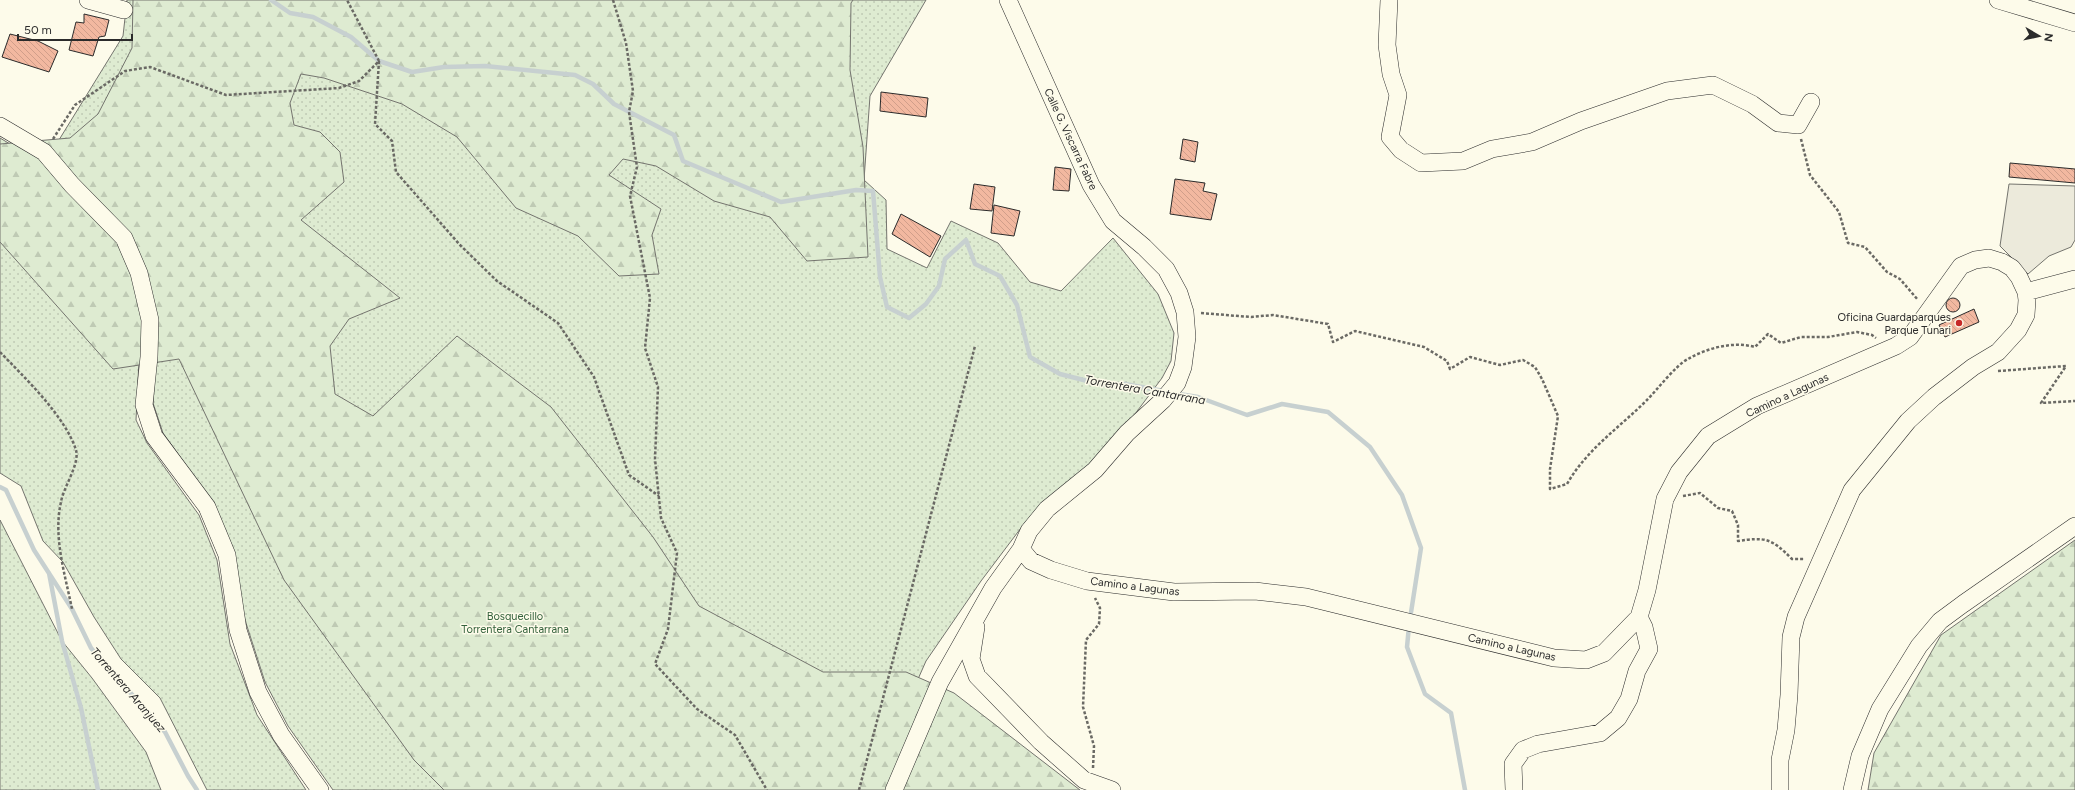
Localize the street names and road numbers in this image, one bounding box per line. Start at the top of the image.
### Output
street label: Calle G. Viscarra Fabre [1041,86,1100,192]
street label: Camino a Lagunas [1744,371,1831,420]
street label: Camino a Lagunas [1090,575,1180,598]
street label: Camino a Lagunas [1467,631,1557,664]

